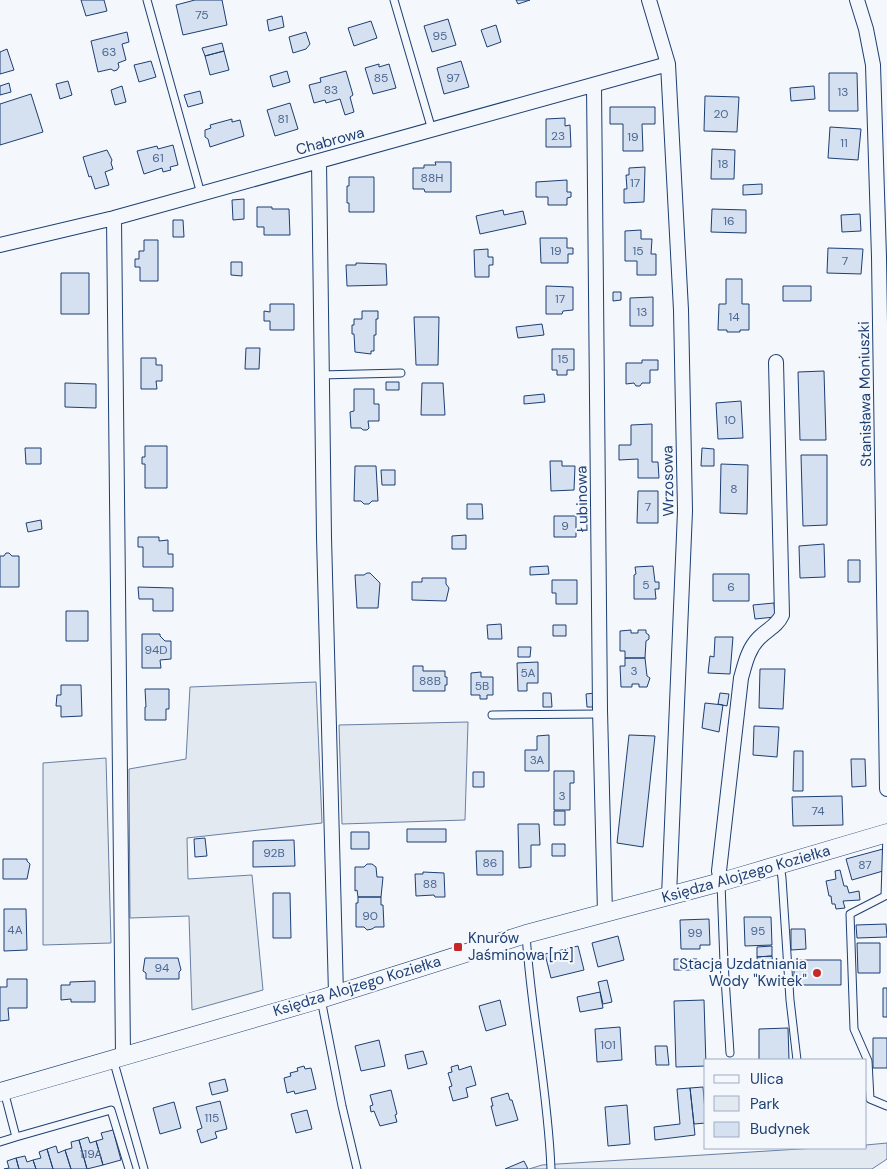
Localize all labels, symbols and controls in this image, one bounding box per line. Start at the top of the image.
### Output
house number: 75 [195,7,209,23]
house number: 95 [433,28,447,44]
house number: 63 [102,44,116,60]
house number: 85 [374,70,388,86]
house number: 97 [446,70,460,86]
house number: 83 [324,82,338,98]
house number: 13 [838,84,848,100]
house number: 20 [713,106,729,122]
house number: 81 [278,111,288,127]
street label: Chabrowa [294,122,366,160]
house number: 23 [551,128,565,144]
house number: 19 [627,129,639,145]
house number: 11 [840,135,848,151]
house number: 61 [152,150,164,166]
house number: 18 [717,156,729,172]
house number: 88H [421,170,443,186]
house number: 17 [630,175,640,191]
house number: 16 [723,213,735,229]
house number: 19 [550,243,562,259]
house number: 15 [632,243,644,259]
house number: 7 [842,253,848,269]
house number: 17 [555,291,565,307]
house number: 13 [637,304,647,320]
house number: 14 [728,309,740,325]
street label: Stanisława Moniuszki [854,321,876,467]
house number: 15 [557,351,569,367]
house number: 10 [724,412,736,428]
street label: Wrzosowa [657,445,679,517]
street label: Łubinowa [571,466,593,532]
house number: 8 [730,481,738,497]
house number: 7 [645,499,651,515]
house number: 9 [561,518,569,534]
house number: 5 [642,577,650,593]
house number: 6 [727,579,735,595]
house number: 94D [144,642,168,658]
house number: 3 [630,663,638,679]
house number: 5A [521,665,535,681]
house number: 88B [419,673,441,689]
house number: 5B [475,678,489,694]
house number: 3A [530,752,544,768]
house number: 3 [558,788,566,804]
house number: 74 [812,803,824,819]
street label: Księdza Alojzego Koziełka [659,840,833,908]
house number: 92B [263,845,285,861]
house number: 86 [483,855,497,871]
house number: 87 [858,857,872,873]
house number: 88 [423,876,437,892]
house number: 90 [362,908,378,924]
house number: 4A [7,922,23,938]
house number: 95 [751,923,765,939]
house number: 99 [687,925,703,941]
place label: Knurów Jaśminowa [nż] [468,928,574,965]
marker: Knurów Jaśminowa [nż] [452,941,464,953]
street label: Księdza Alojzego Koziełka [271,951,443,1021]
place label: Stacja Uzdatniania Wody "Kwitek" [679,954,807,991]
house number: 94 [155,960,169,976]
marker: Stacja Uzdatniania Wody "Kwitek" [811,967,823,979]
house number: 101 [600,1037,616,1053]
legend [704,1059,867,1149]
text: Ulica [750,1069,784,1089]
text: Park [750,1094,780,1114]
house number: 115 [205,1110,219,1126]
text: Budynek [750,1119,811,1139]
house number: 119A [80,1146,102,1162]

